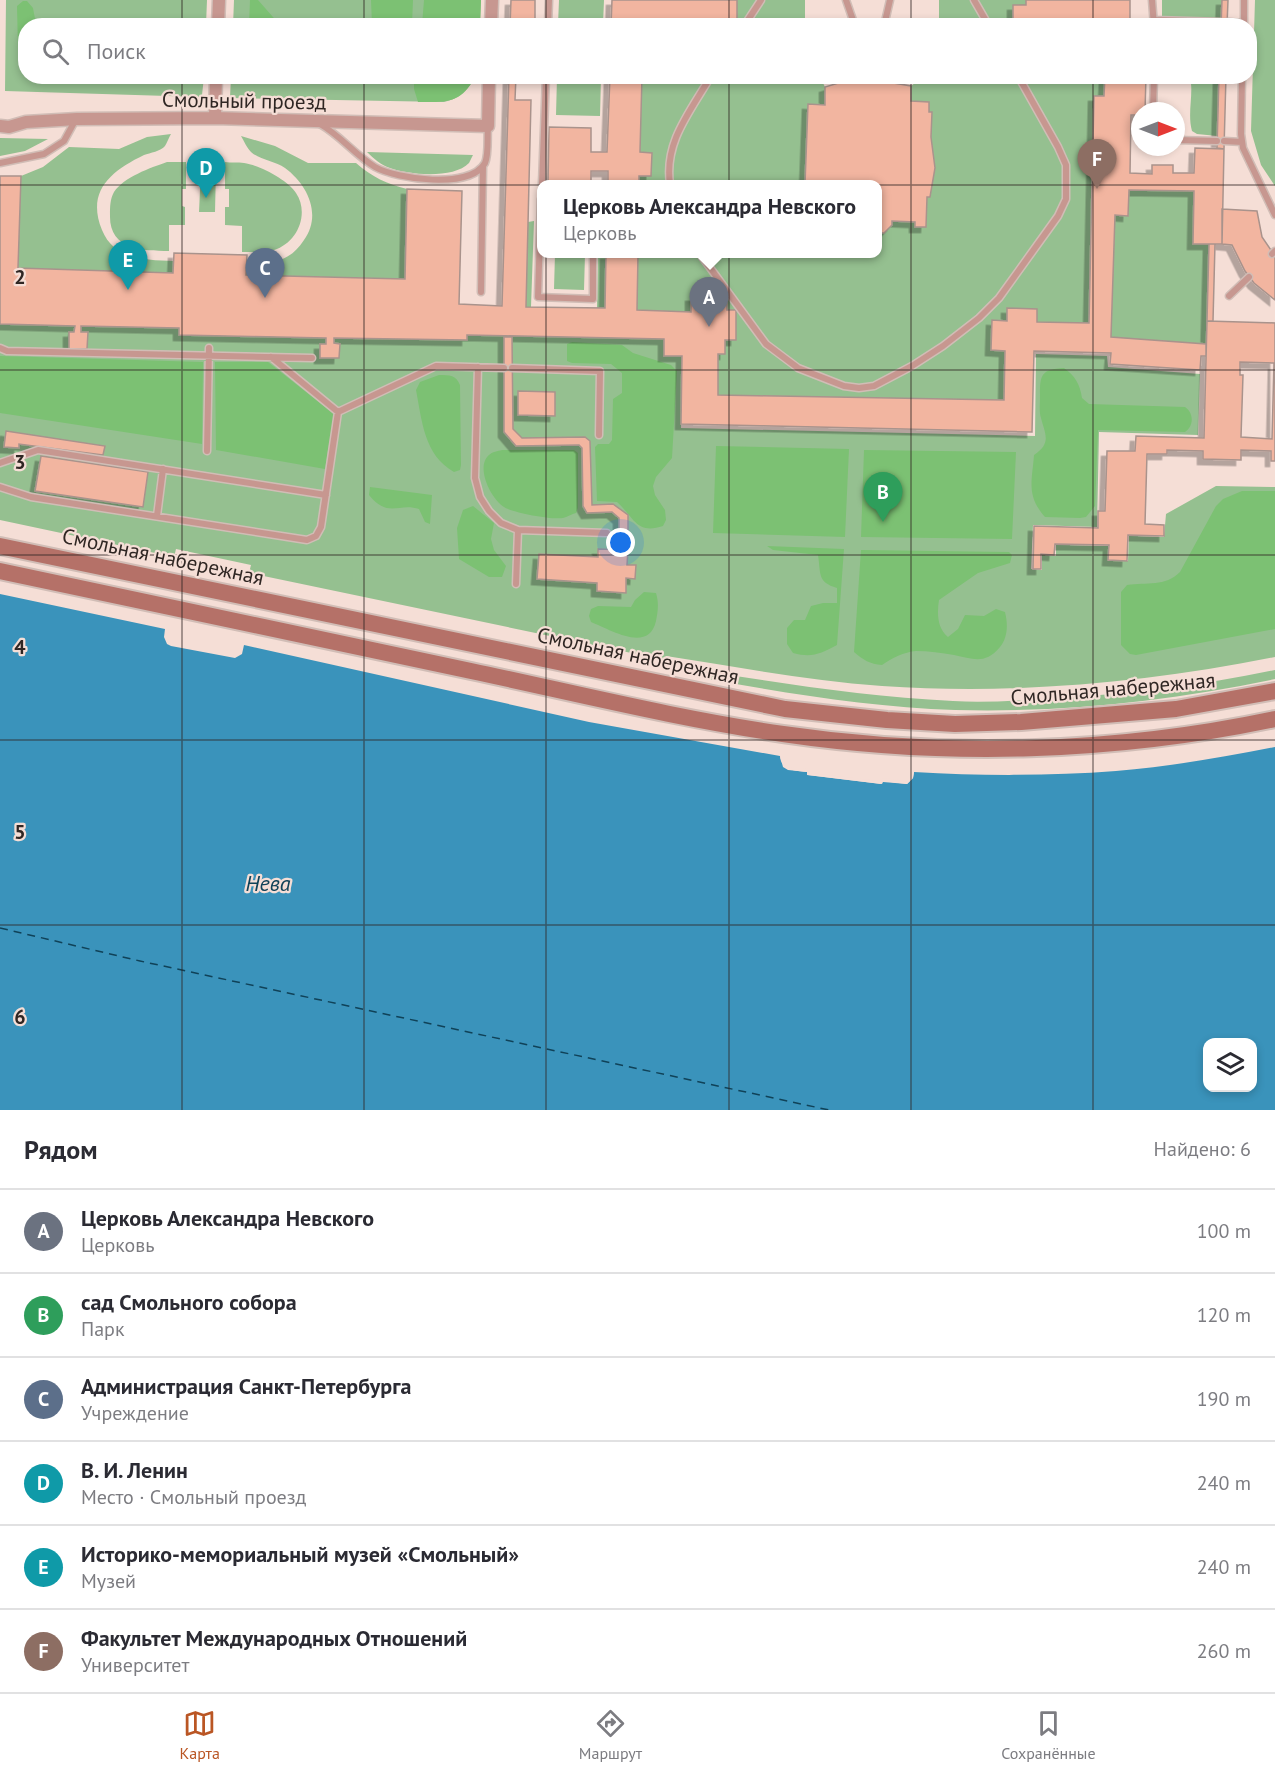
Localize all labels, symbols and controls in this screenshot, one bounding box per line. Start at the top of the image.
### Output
search box [18,18,1257,84]
icon: search [39,35,72,68]
text: Поиск [87,37,146,65]
street label: Смольный проезд [162,86,326,115]
north arrow [1131,102,1185,156]
pin: F [1078,140,1116,189]
pin: D [186,148,226,198]
popup [537,180,882,258]
text: Церковь Александра Невского [563,192,856,220]
text: Церковь [563,220,637,246]
pin: E [108,240,148,290]
pin: C [246,248,284,298]
text: 2 [14,264,26,290]
pin: A [690,278,728,327]
text: 3 [14,449,26,475]
pin: B [864,472,902,522]
street label: Смольная набережная [60,522,266,591]
your location [606,528,635,557]
street label: Смольная набережная [535,621,741,690]
text: 4 [14,634,26,660]
street label: Смольная набережная [1009,666,1216,711]
text: 5 [14,819,26,845]
water label: Нева [246,869,291,897]
text: 6 [14,1004,26,1030]
map controls [1203,1038,1257,1092]
button: layers [1203,1038,1257,1092]
text: Рядом [24,1133,98,1166]
text: Найдено: 6 [1154,1136,1251,1162]
text: Церковь Александра Невского [81,1204,374,1232]
text: A [37,1218,50,1244]
text: 100 m [1197,1218,1251,1244]
text: Церковь [81,1232,155,1258]
text: сад Смольного собора [81,1288,297,1316]
text: B [38,1302,49,1328]
text: 120 m [1197,1302,1251,1328]
text: Парк [81,1316,124,1342]
text: Администрация Санкт-Петербурга [81,1372,411,1400]
text: C [38,1386,49,1412]
text: 190 m [1197,1386,1251,1412]
text: Учреждение [81,1400,189,1426]
text: В. И. Ленин [81,1456,188,1484]
text: D [37,1470,50,1496]
text: 240 m [1197,1470,1251,1496]
text: Место · Смольный проезд [81,1484,306,1510]
text: Историко-мемориальный музей «Смольный» [81,1540,519,1568]
text: E [38,1554,49,1580]
text: 240 m [1197,1554,1251,1580]
text: Музей [81,1568,136,1594]
text: Факультет Международных Отношений [81,1624,467,1652]
text: F [38,1638,49,1664]
text: 260 m [1197,1638,1251,1664]
text: Университет [81,1652,189,1678]
tab: Карта [179,1707,220,1763]
tab: Маршрут [579,1707,642,1763]
tab: Сохранённые [1001,1707,1096,1763]

